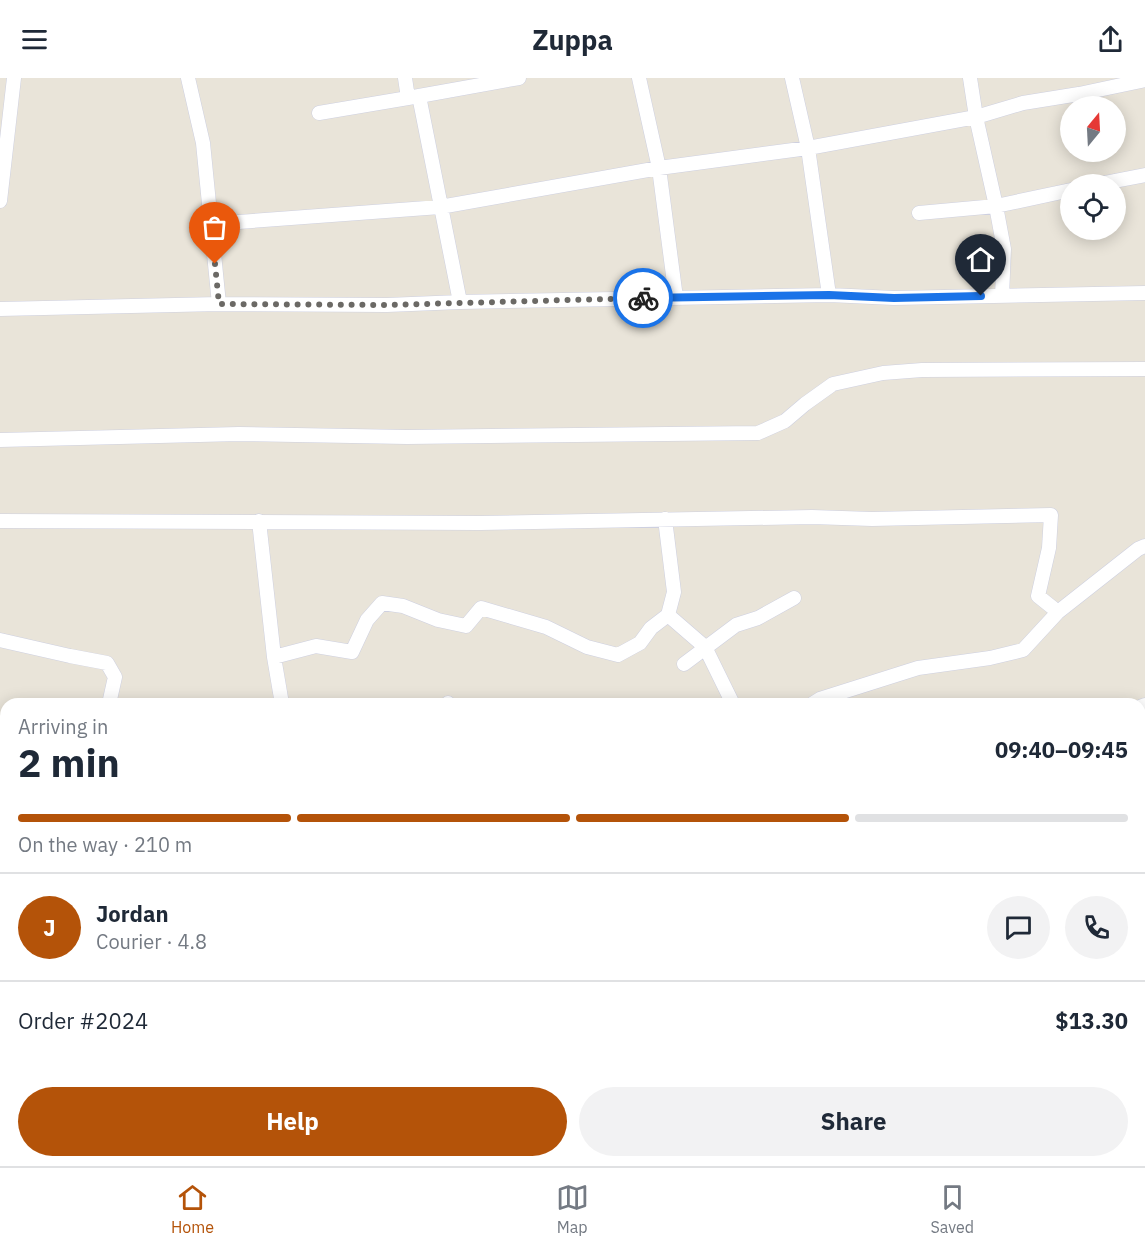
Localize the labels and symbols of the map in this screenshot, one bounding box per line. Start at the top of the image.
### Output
north arrow [1060,96,1126,162]
pin [189,202,240,264]
pin [955,234,1006,296]
courier [613,268,673,328]

